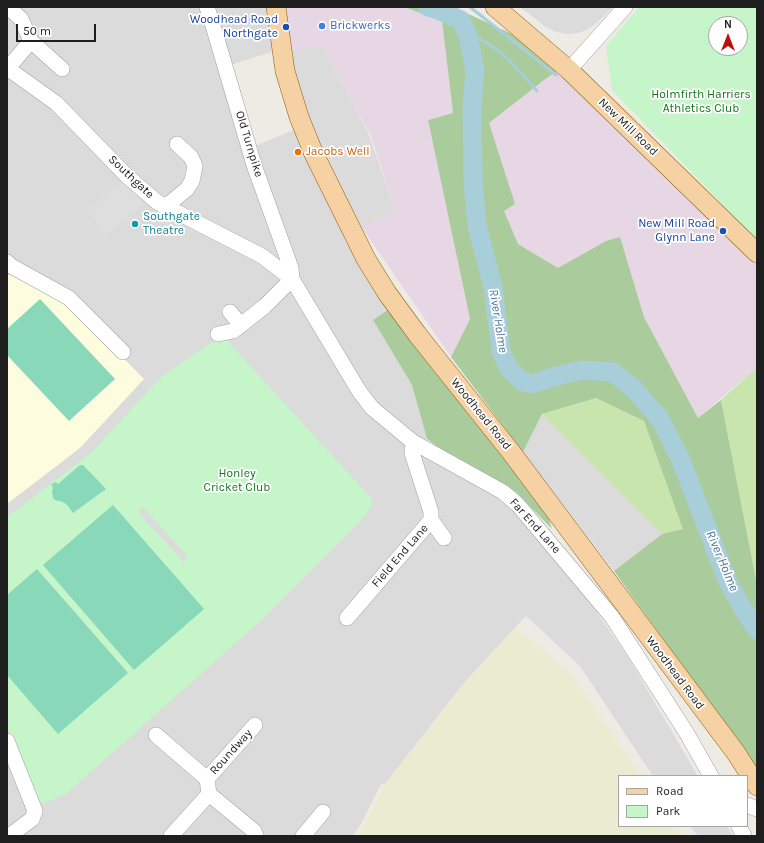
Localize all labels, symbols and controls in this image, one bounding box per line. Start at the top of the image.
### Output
place label: Woodhead Road Northgate [190,13,278,41]
scale bar [18,16,98,42]
north arrow [708,16,748,56]
text: N [724,18,732,31]
place label: Brickwerks [330,19,391,33]
marker: Brickwerks [317,21,327,31]
marker: Woodhead Road Northgate [281,22,291,32]
text: 50 m [23,24,51,38]
park label: Holmfirth Harriers Athletics Club [651,88,751,116]
street label: New Mill Road [595,95,661,159]
street label: Old Turnpike [232,109,266,179]
place label: Jacobs Well [306,145,370,159]
marker: Jacobs Well [293,147,303,157]
street label: Southgate [105,152,157,202]
place label: Southgate Theatre [143,210,200,238]
place label: New Mill Road Glynn Lane [638,217,715,245]
marker: Southgate Theatre [130,219,140,229]
marker: New Mill Road Glynn Lane [718,226,728,236]
water label: River Holme [485,288,511,354]
street label: Woodhead Road [448,375,514,453]
park label: Honley Cricket Club [204,467,270,495]
street label: Far End Lane [506,495,564,557]
street label: Field End Lane [369,521,431,591]
water label: River Holme [702,528,742,594]
street label: Woodhead Road [643,633,707,713]
street label: Roundway [207,726,255,778]
legend [618,775,748,827]
text: Road [656,784,684,798]
text: Park [656,804,680,818]

